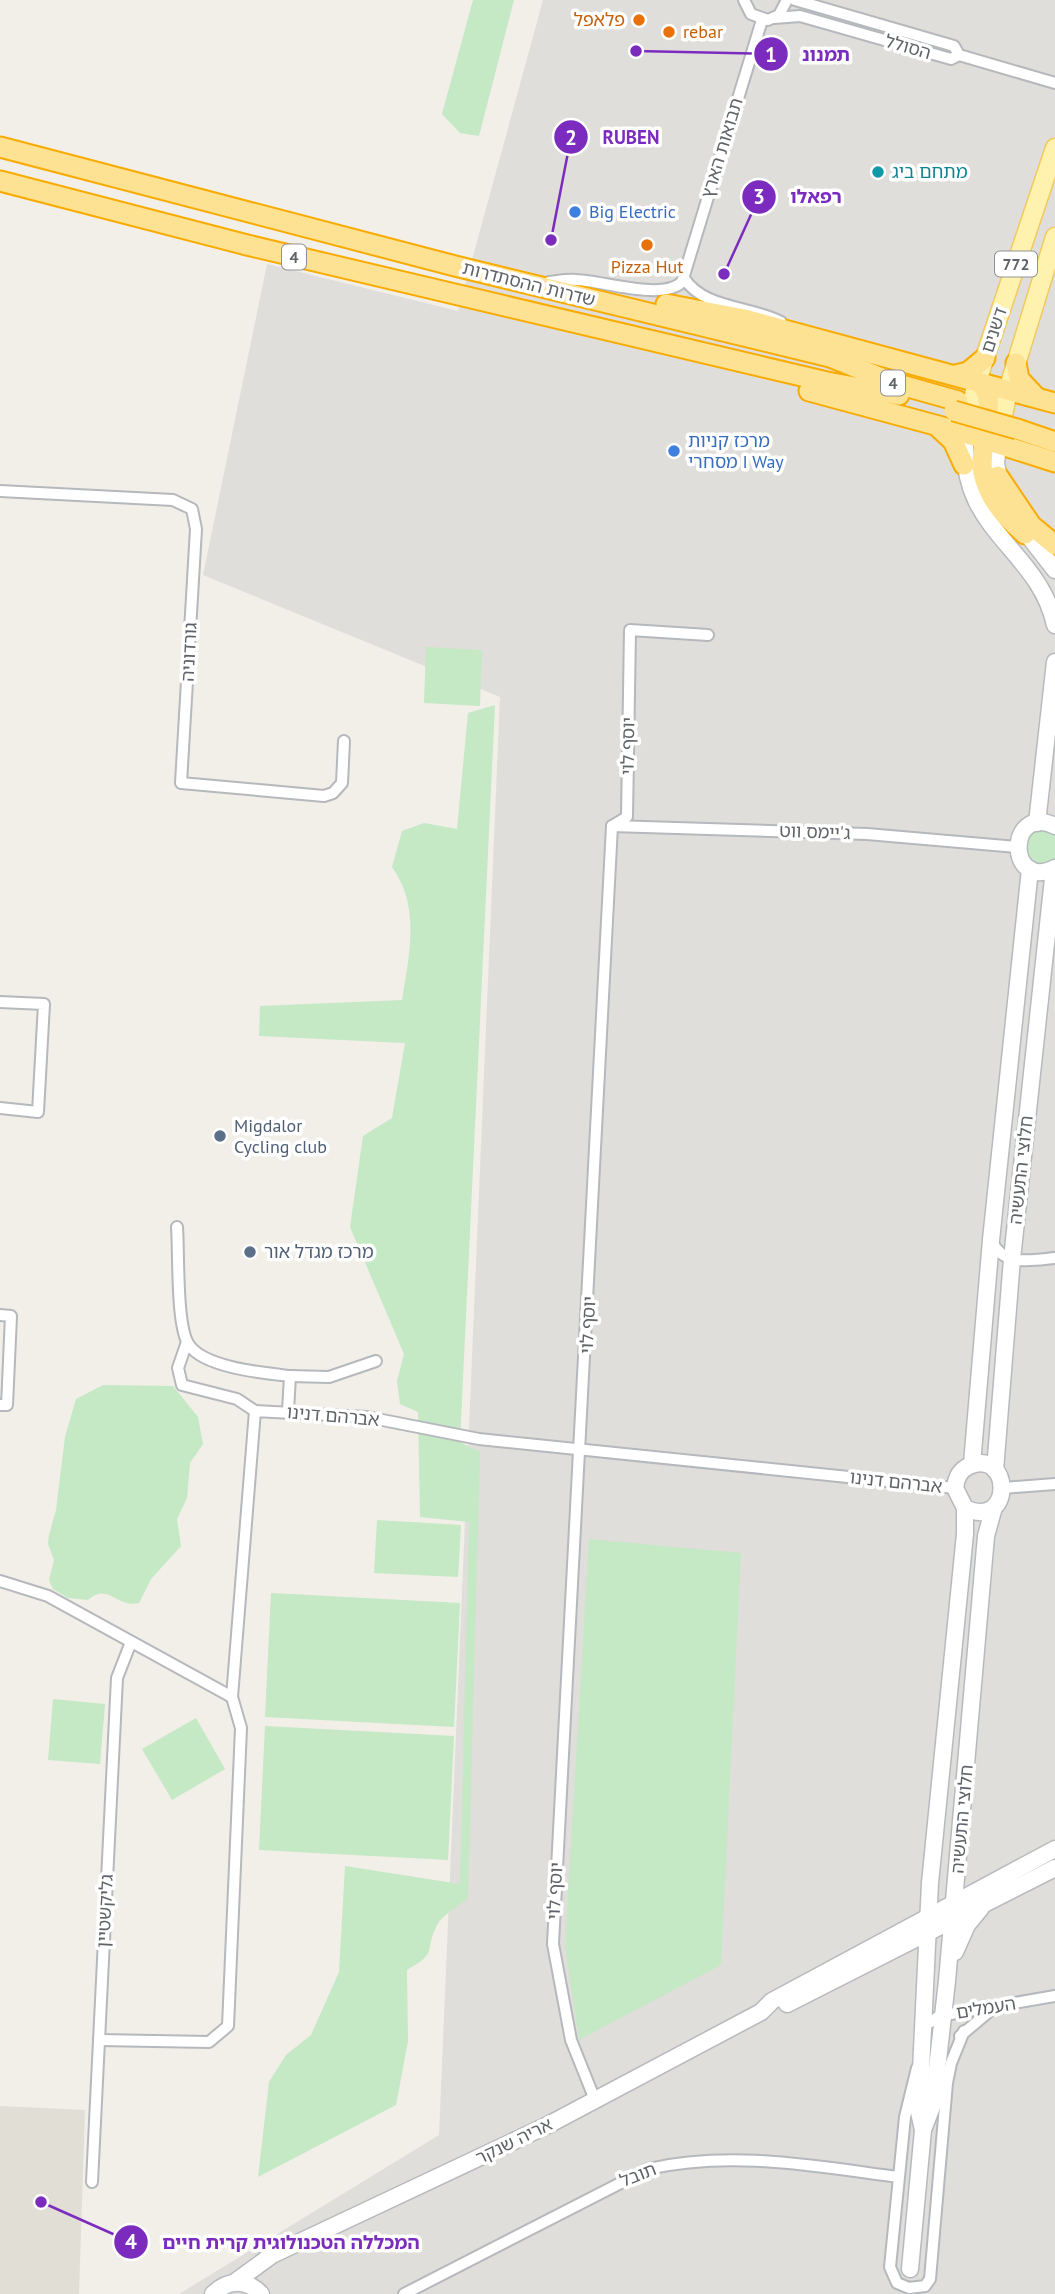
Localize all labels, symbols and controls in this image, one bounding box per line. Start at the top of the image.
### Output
place label: פלאפל [574,8,625,31]
marker: פלאפל [631,12,647,28]
place label: rebar [683,20,723,43]
marker: rebar [661,24,677,40]
street label: הסולל [882,29,934,64]
callout: תמנונ [753,34,864,74]
text: 1 [765,41,777,68]
text: תמנונ [802,42,850,66]
street label: תבואות הארץ [695,95,748,201]
callout: RUBEN [554,117,674,157]
text: 2 [565,124,577,151]
text: RUBEN [603,125,659,149]
place label: מתחם ביג [892,160,968,183]
marker: מתחם ביג [870,164,886,180]
callout: רפאלו [741,177,856,217]
text: 3 [753,183,765,210]
text: רפאלו [790,184,842,208]
place label: Big Electric [589,200,676,223]
marker: Big Electric [567,204,583,220]
marker: Pizza Hut [639,237,655,253]
road number: 4 [282,244,306,270]
road number: 772 [995,252,1037,276]
place label: Pizza Hut [611,255,683,278]
street label: שדרות ההסתדרות [460,256,598,311]
street label: דשנים [975,304,1012,356]
road number: 4 [881,370,905,396]
place label: מרכז קניות מסחרי I Way [688,429,784,473]
marker: מרכז קניות מסחרי I Way [666,443,682,459]
street label: גורדוניה [175,621,202,682]
street label: יוסף לוי [615,717,640,775]
street label: ג'יימס ווט [779,819,851,844]
place label: Migdalor Cycling club [234,1114,327,1158]
street label: חלוצי התעשיה [1003,1114,1038,1226]
marker: Migdalor Cycling club [212,1128,228,1144]
place label: מרכז מגדל אור [264,1240,374,1263]
marker: מרכז מגדל אור [242,1244,258,1260]
street label: יוסף לוי [575,1296,600,1354]
street label: אברהם דנינו [286,1400,380,1431]
street label: אברהם דנינו [849,1465,943,1498]
street label: חלוצי התעשיה [945,1763,978,1874]
street label: יוסף לוי [542,1862,567,1920]
street label: גליקשטיין [91,1873,118,1948]
street label: העמלים [954,1991,1018,2024]
street label: אריה שנקר [472,2112,556,2169]
street label: תובל [616,2157,659,2192]
callout: המכללה הטכנולוגית קרית חיים [113,2222,434,2262]
text: 4 [125,2228,137,2255]
text: המכללה הטכנולוגית קרית חיים [162,2230,420,2254]

